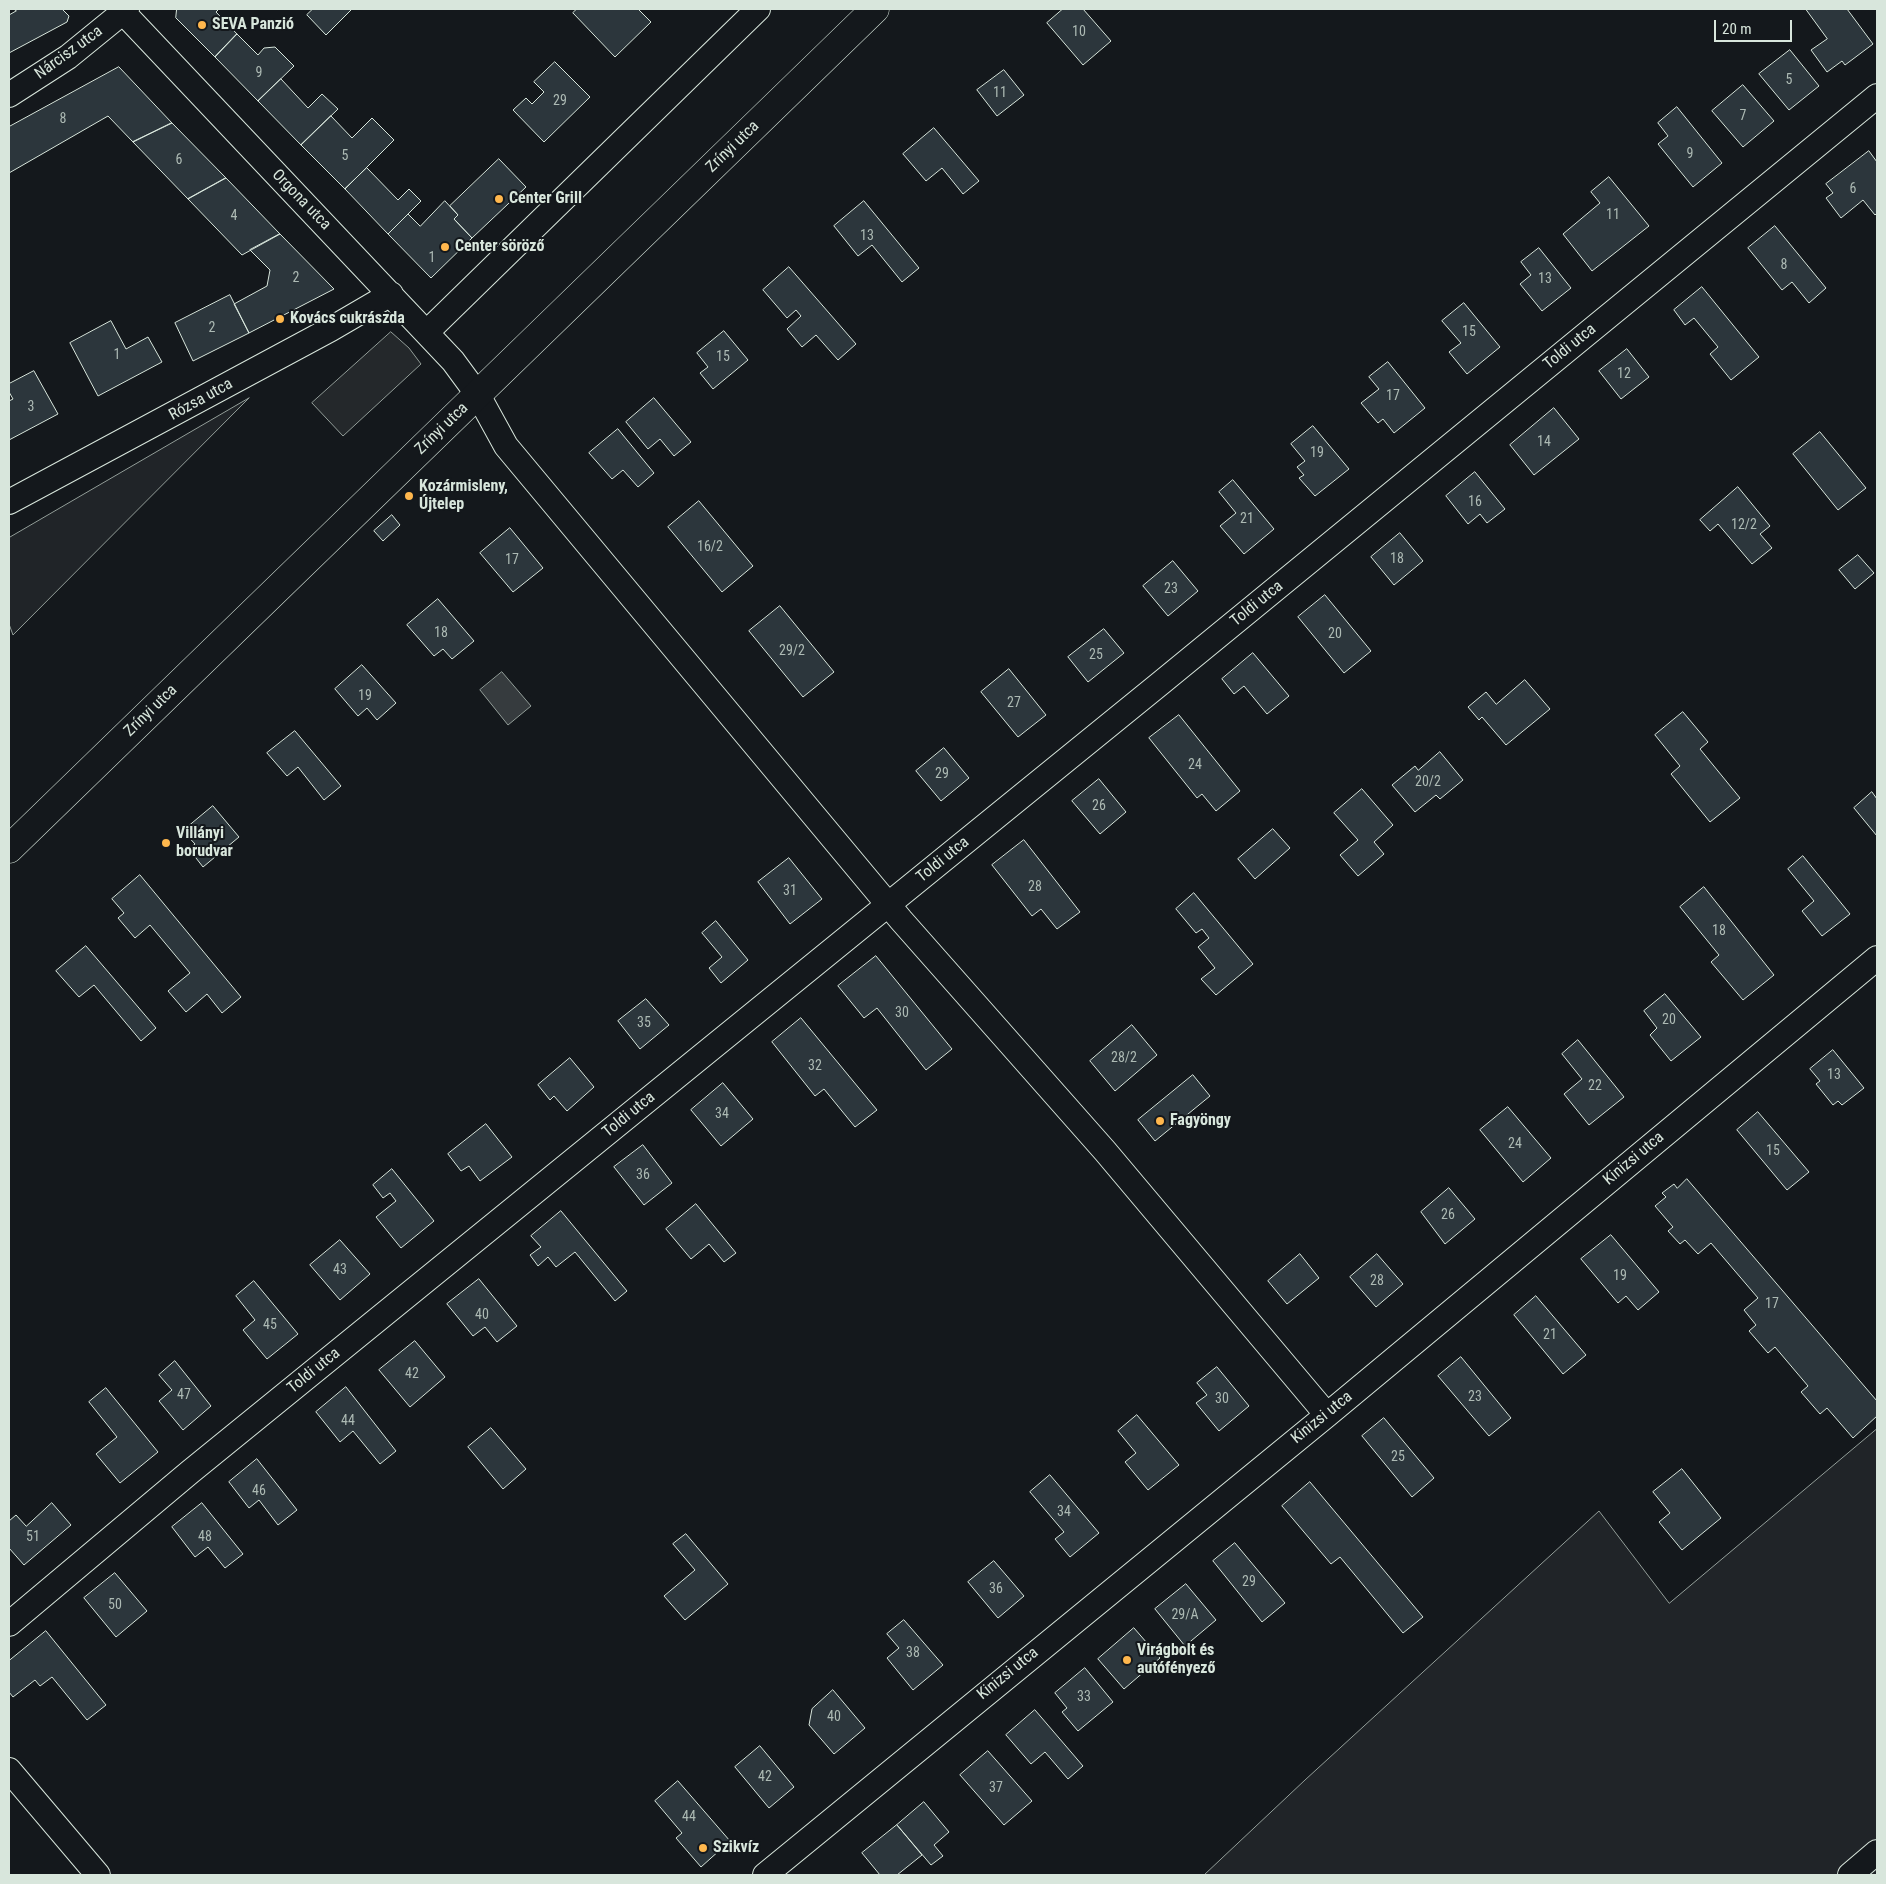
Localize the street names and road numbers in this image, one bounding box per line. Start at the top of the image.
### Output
street label: Nárcisz utca [31,22,107,84]
street label: Zrínyi utca [702,117,764,177]
street label: Orgona utca [267,166,335,234]
street label: Toldi utca [1540,320,1600,374]
street label: Rózsa utca [166,375,236,425]
street label: Zrínyi utca [411,399,473,459]
street label: Toldi utca [1227,577,1287,631]
street label: Zrínyi utca [120,681,182,741]
street label: Toldi utca [913,833,973,887]
street label: Toldi utca [599,1088,659,1142]
street label: Kinizsi utca [1600,1128,1668,1190]
street label: Toldi utca [284,1344,344,1398]
street label: Kinizsi utca [1288,1388,1356,1448]
street label: Kinizsi utca [974,1644,1042,1704]

